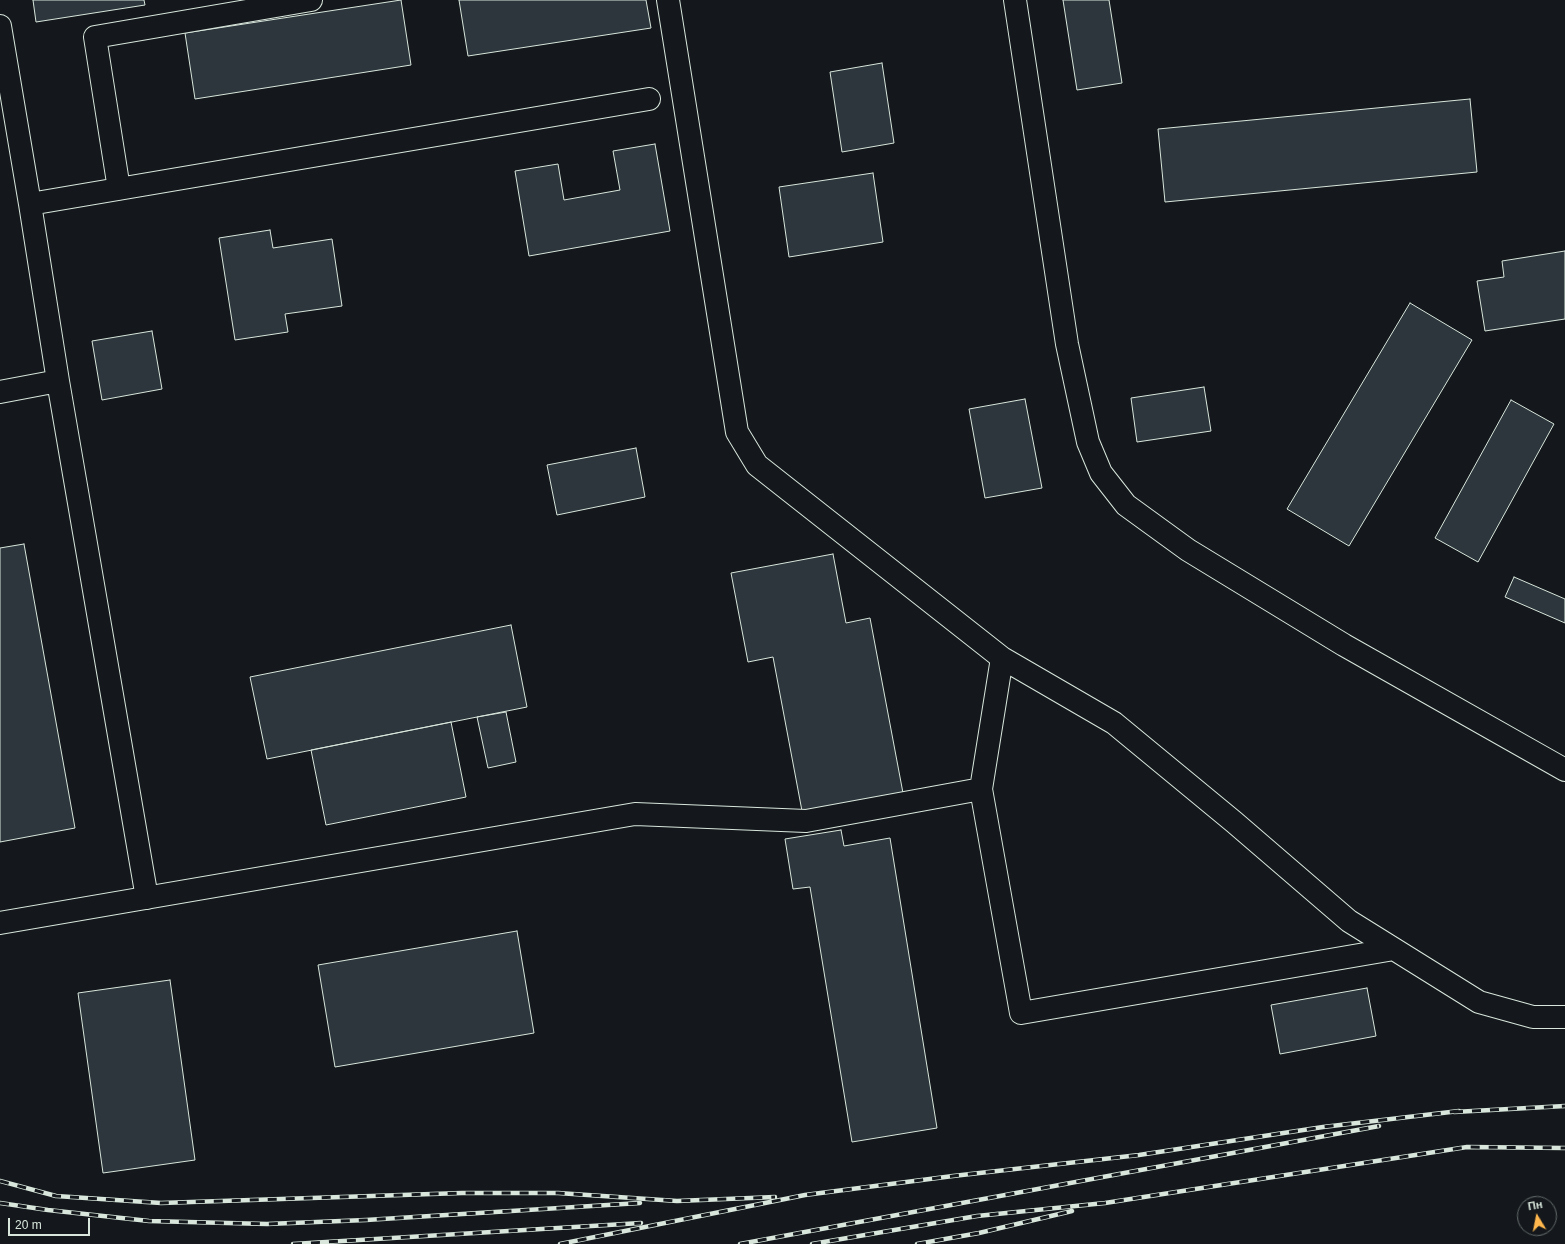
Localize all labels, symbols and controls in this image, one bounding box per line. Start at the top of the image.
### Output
north arrow [1517,1196,1557,1236]
text: Пн [1527,1198,1543,1212]
scale bar [10,1210,92,1236]
text: 20 m [15,1218,42,1232]

